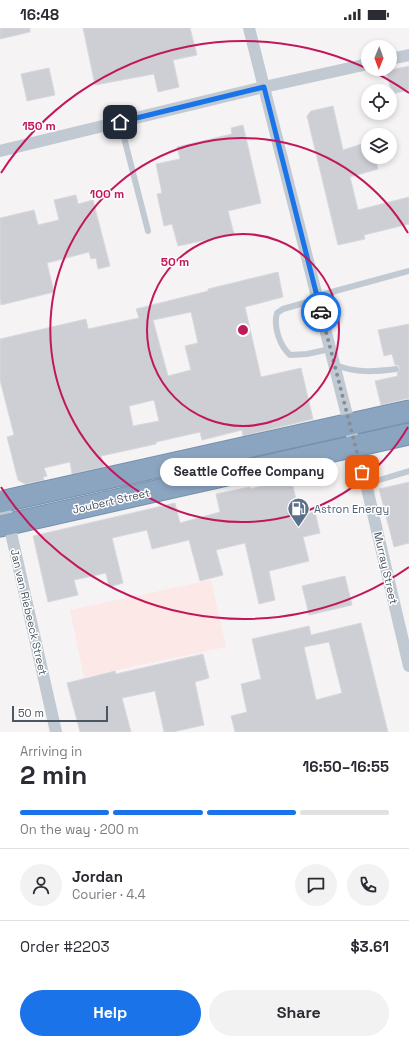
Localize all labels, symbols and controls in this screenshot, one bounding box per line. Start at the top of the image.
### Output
text: 16:48 [20,5,59,24]
north arrow [361,40,397,76]
map controls [361,40,397,164]
button: locate [361,84,397,120]
pin [103,105,137,139]
icon: home [109,111,131,133]
text: 150 m [22,118,56,134]
button: layers [361,128,397,164]
text: 100 m [90,186,124,202]
text: 50 m [161,254,189,270]
courier [301,292,341,332]
icon: car [310,301,332,323]
centre of rings [236,323,250,337]
pin [345,455,379,489]
callout: Seattle Coffee Company [160,458,338,486]
icon: bag [351,461,373,483]
text: Seattle Coffee Company [174,463,324,480]
street label: Joubert Street [71,485,151,517]
fuel station icon: Astron Energy [286,496,312,529]
place label: Astron Energy [314,502,389,516]
street label: Murray Street [371,531,401,605]
street label: Jan van Riebeeck Street [8,548,50,676]
scale bar [12,704,108,723]
text: 50 m [18,706,44,720]
text: Arriving in [20,743,82,760]
text: 16:50–16:55 [302,757,389,776]
text: 2 min [20,758,87,792]
text: On the way · 200 m [20,821,139,838]
button: person [20,864,62,906]
button: chat [295,864,337,906]
button: phone [347,864,389,906]
text: Jordan [72,867,123,886]
text: Courier · 4.4 [72,886,146,903]
text: Order #2203 [20,937,110,956]
text: $3.61 [350,937,389,956]
button: Help [20,990,201,1036]
button: Share [209,990,389,1036]

